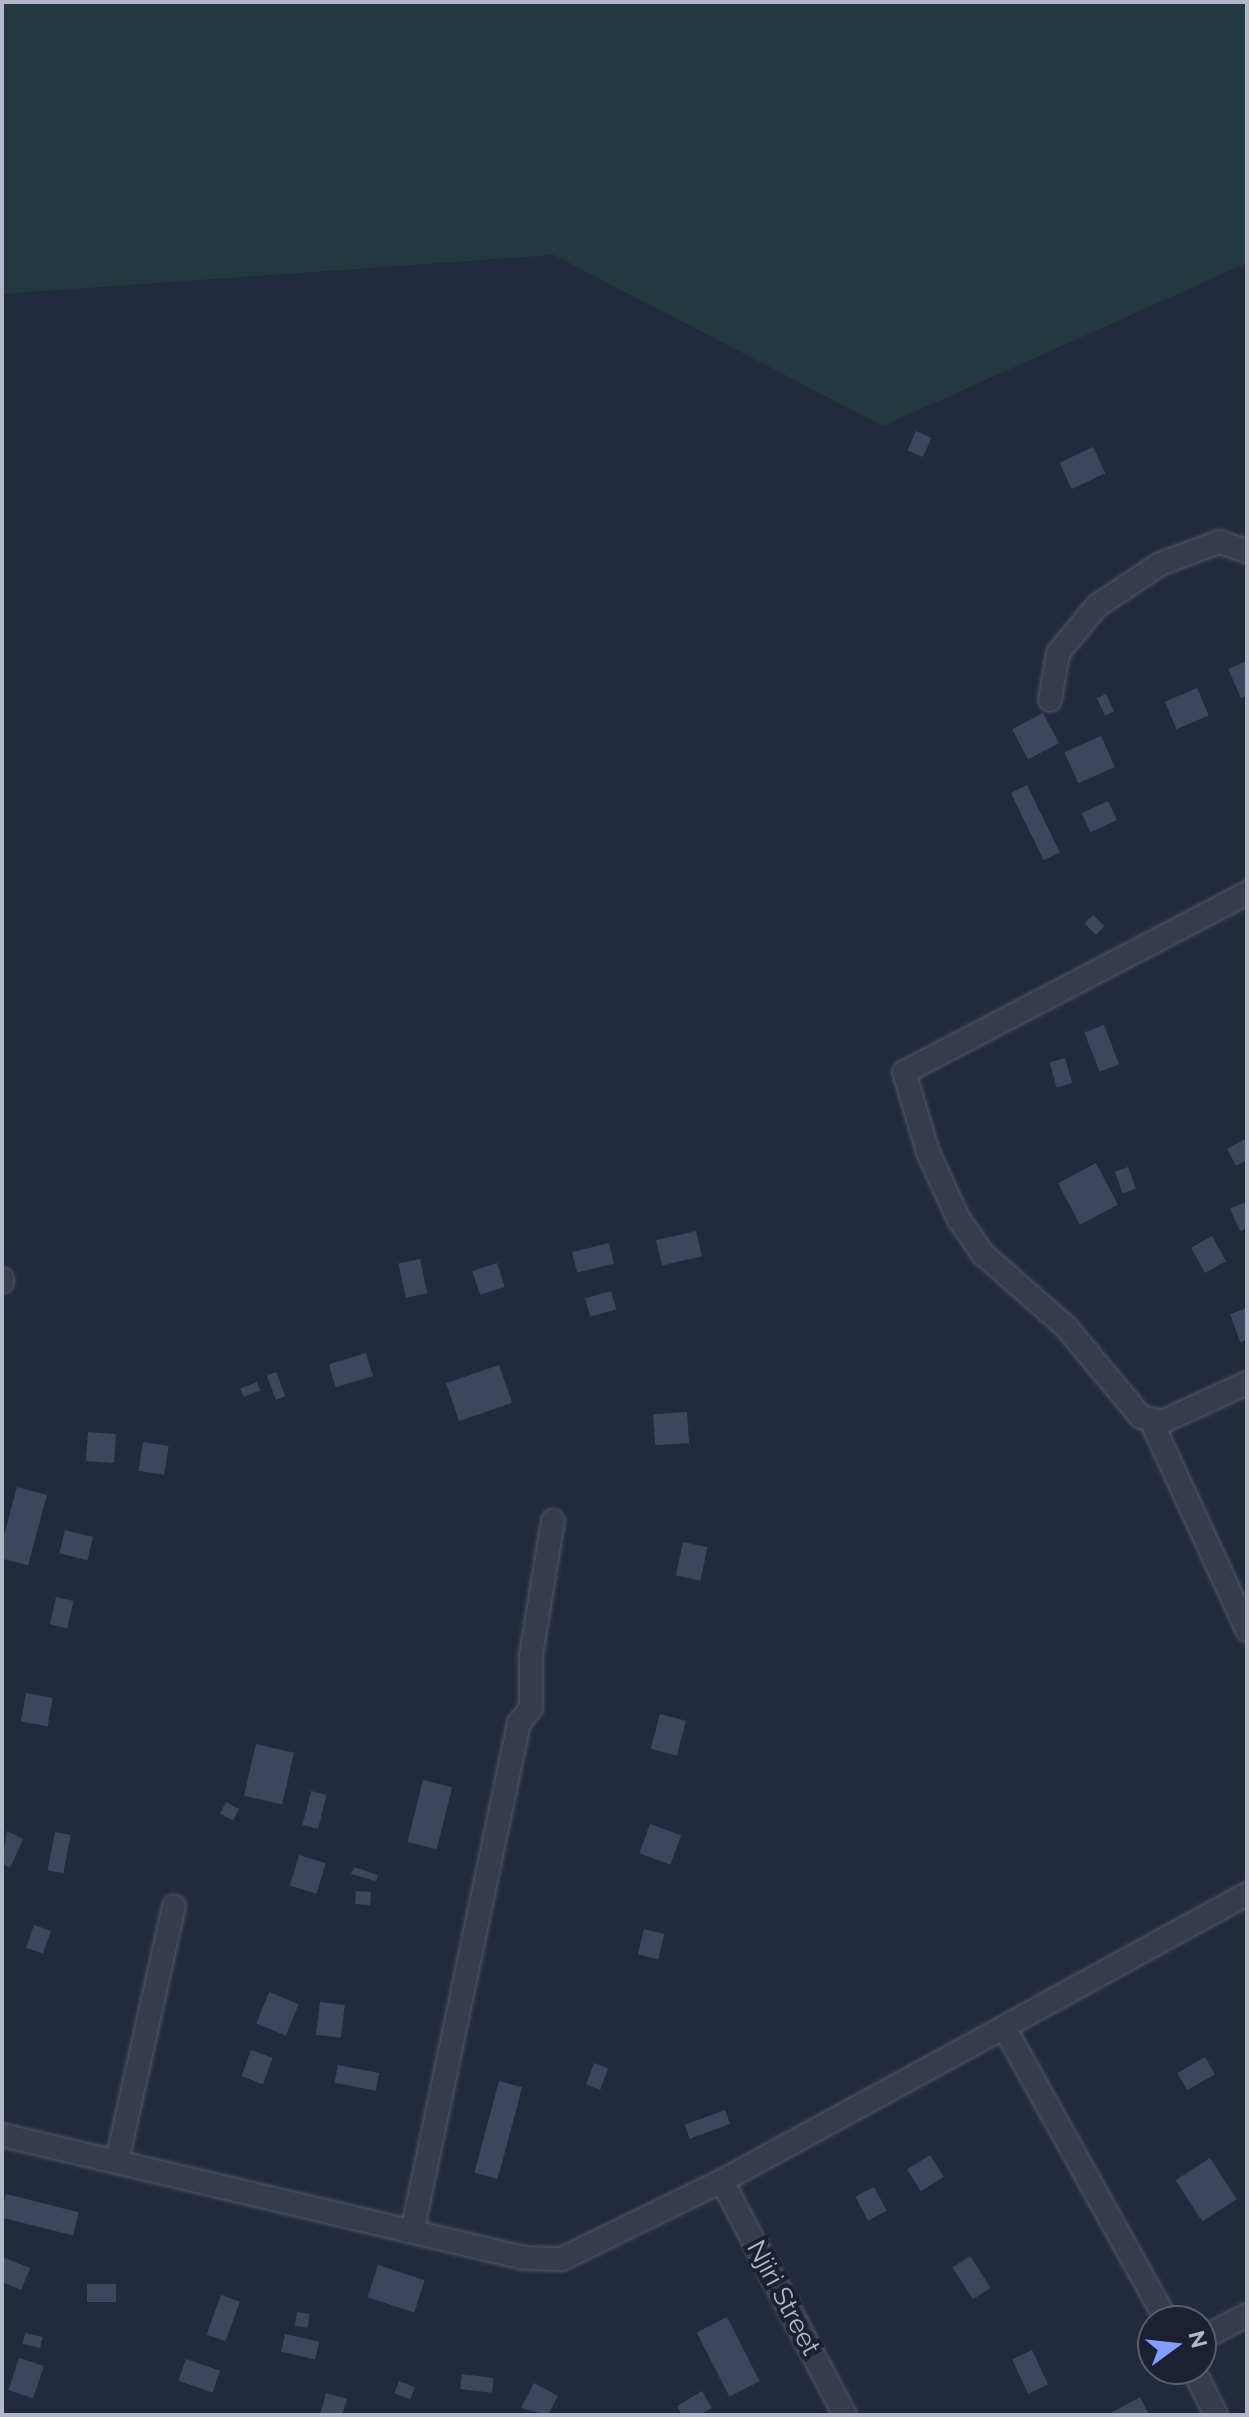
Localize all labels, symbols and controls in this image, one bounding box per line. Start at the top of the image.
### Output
street label: Njiri Street [740,2235,826,2361]
north arrow [1137,2305,1217,2385]
text: N [1184,2328,1213,2351]

